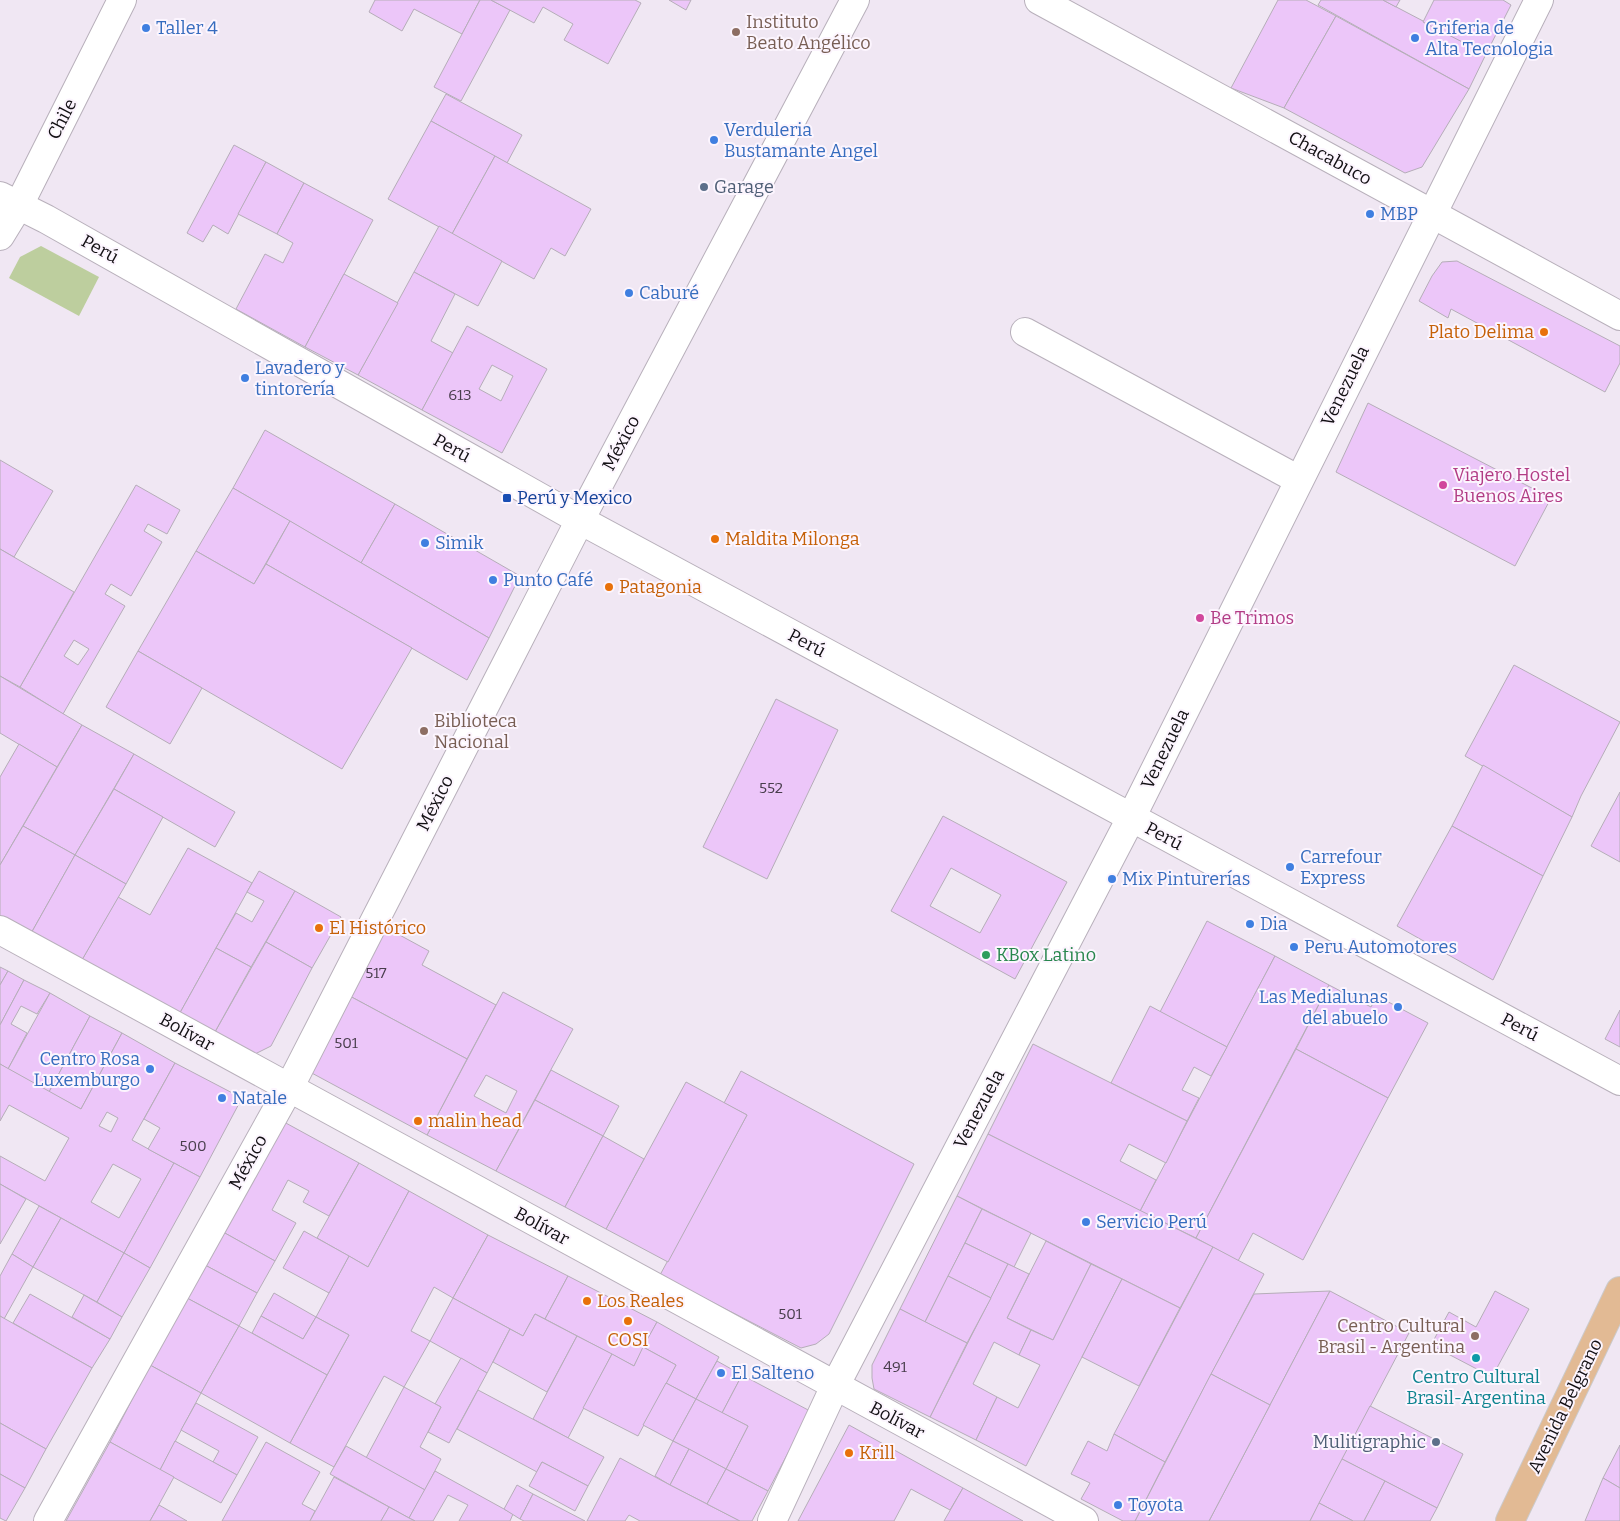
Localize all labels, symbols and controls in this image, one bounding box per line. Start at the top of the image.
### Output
place label: Instituto Beato Angélico [746,11,871,54]
place label: Taller 4 [156,17,218,39]
place label: Griferia de Alta Tecnologia [1425,17,1553,60]
marker: Taller 4 [140,22,152,34]
marker: Instituto Beato Angélico [730,26,742,38]
marker: Griferia de Alta Tecnologia [1409,32,1421,44]
street label: Chile [43,95,81,143]
place label: Verduleria Bustamante Angel [724,119,878,162]
street label: Chacabuco [1285,126,1375,190]
marker: Verduleria Bustamante Angel [708,134,720,146]
place label: Garage [714,176,774,198]
marker: Garage [698,181,710,193]
place label: MBP [1380,203,1418,225]
marker: MBP [1364,208,1376,220]
street label: Perú [77,230,123,268]
place label: Caburé [639,282,699,304]
marker: Caburé [623,287,635,299]
place label: Plato Delima [1428,321,1534,343]
marker: Plato Delima [1538,326,1550,338]
street label: Venezuela [1316,342,1374,430]
place label: Lavadero y tintorería [255,357,345,400]
marker: Lavadero y tintorería [239,372,251,384]
house number: 613 [448,386,472,404]
street label: México [597,412,645,474]
street label: Perú [429,429,475,467]
place label: Viajero Hostel Buenos Aires [1453,464,1570,507]
marker: Viajero Hostel Buenos Aires [1437,479,1449,491]
place label: Perú y Mexico [517,487,632,509]
marker: Perú y Mexico [501,492,513,504]
place label: Maldita Milonga [725,528,860,550]
place label: Simik [435,532,484,554]
marker: Maldita Milonga [709,533,721,545]
marker: Simik [419,537,431,549]
place label: Punto Café [503,569,593,591]
marker: Punto Café [487,574,499,586]
place label: Patagonia [619,576,702,598]
marker: Patagonia [603,581,615,593]
place label: Be Trimos [1210,607,1294,629]
marker: Be Trimos [1194,612,1206,624]
street label: Perú [784,624,830,662]
street label: Venezuela [1136,705,1194,793]
place label: Biblioteca Nacional [434,710,517,753]
marker: Biblioteca Nacional [418,725,430,737]
street label: México [412,772,458,834]
house number: 552 [759,779,783,797]
street label: Perú [1141,817,1187,855]
place label: Carrefour Express [1300,846,1382,889]
marker: Carrefour Express [1284,861,1296,873]
place label: Mix Pinturerías [1122,868,1250,890]
marker: Mix Pinturerías [1106,873,1118,885]
place label: Dia [1260,913,1288,935]
place label: El Histórico [329,917,426,939]
marker: Dia [1244,918,1256,930]
marker: El Histórico [313,922,325,934]
place label: Peru Automotores [1304,936,1457,958]
marker: Peru Automotores [1288,941,1300,953]
place label: KBox Latino [996,944,1096,966]
marker: KBox Latino [980,949,992,961]
house number: 517 [365,964,387,982]
place label: Las Medialunas del abuelo [1259,986,1388,1029]
marker: Las Medialunas del abuelo [1392,1001,1404,1013]
street label: Bolívar [156,1008,218,1056]
street label: Perú [1497,1008,1543,1046]
house number: 501 [334,1034,358,1052]
place label: Centro Rosa Luxemburgo [34,1048,140,1091]
marker: Centro Rosa Luxemburgo [144,1063,156,1075]
street label: Venezuela [949,1065,1009,1152]
place label: Natale [232,1087,287,1109]
marker: Natale [216,1092,228,1104]
place label: malin head [428,1110,522,1132]
marker: malin head [412,1115,424,1127]
street label: México [224,1131,272,1193]
house number: 500 [179,1137,207,1155]
street label: Bolívar [511,1202,573,1250]
place label: Servicio Perú [1096,1211,1207,1233]
marker: Servicio Perú [1080,1216,1092,1228]
place label: Los Reales [597,1290,684,1312]
marker: Los Reales [581,1295,593,1307]
house number: 501 [778,1305,802,1323]
marker: COSI [622,1315,634,1327]
place label: Centro Cultural Brasil - Argentina [1318,1315,1465,1358]
place label: COSI [607,1329,649,1351]
marker: Centro Cultural Brasil - Argentina [1469,1330,1481,1342]
street label: Avenida Belgrano [1523,1335,1607,1477]
marker: Centro Cultural Brasil-Argentina [1470,1352,1482,1364]
house number: 491 [883,1358,907,1376]
place label: El Salteno [731,1362,814,1384]
place label: Centro Cultural Brasil-Argentina [1406,1366,1546,1409]
marker: El Salteno [715,1367,727,1379]
street label: Bolívar [866,1396,928,1444]
place label: Mulitigraphic [1313,1431,1426,1453]
marker: Mulitigraphic [1430,1436,1442,1448]
place label: Krill [859,1442,895,1464]
marker: Krill [843,1447,855,1459]
place label: Toyota [1128,1494,1183,1516]
marker: Toyota [1112,1499,1124,1511]

